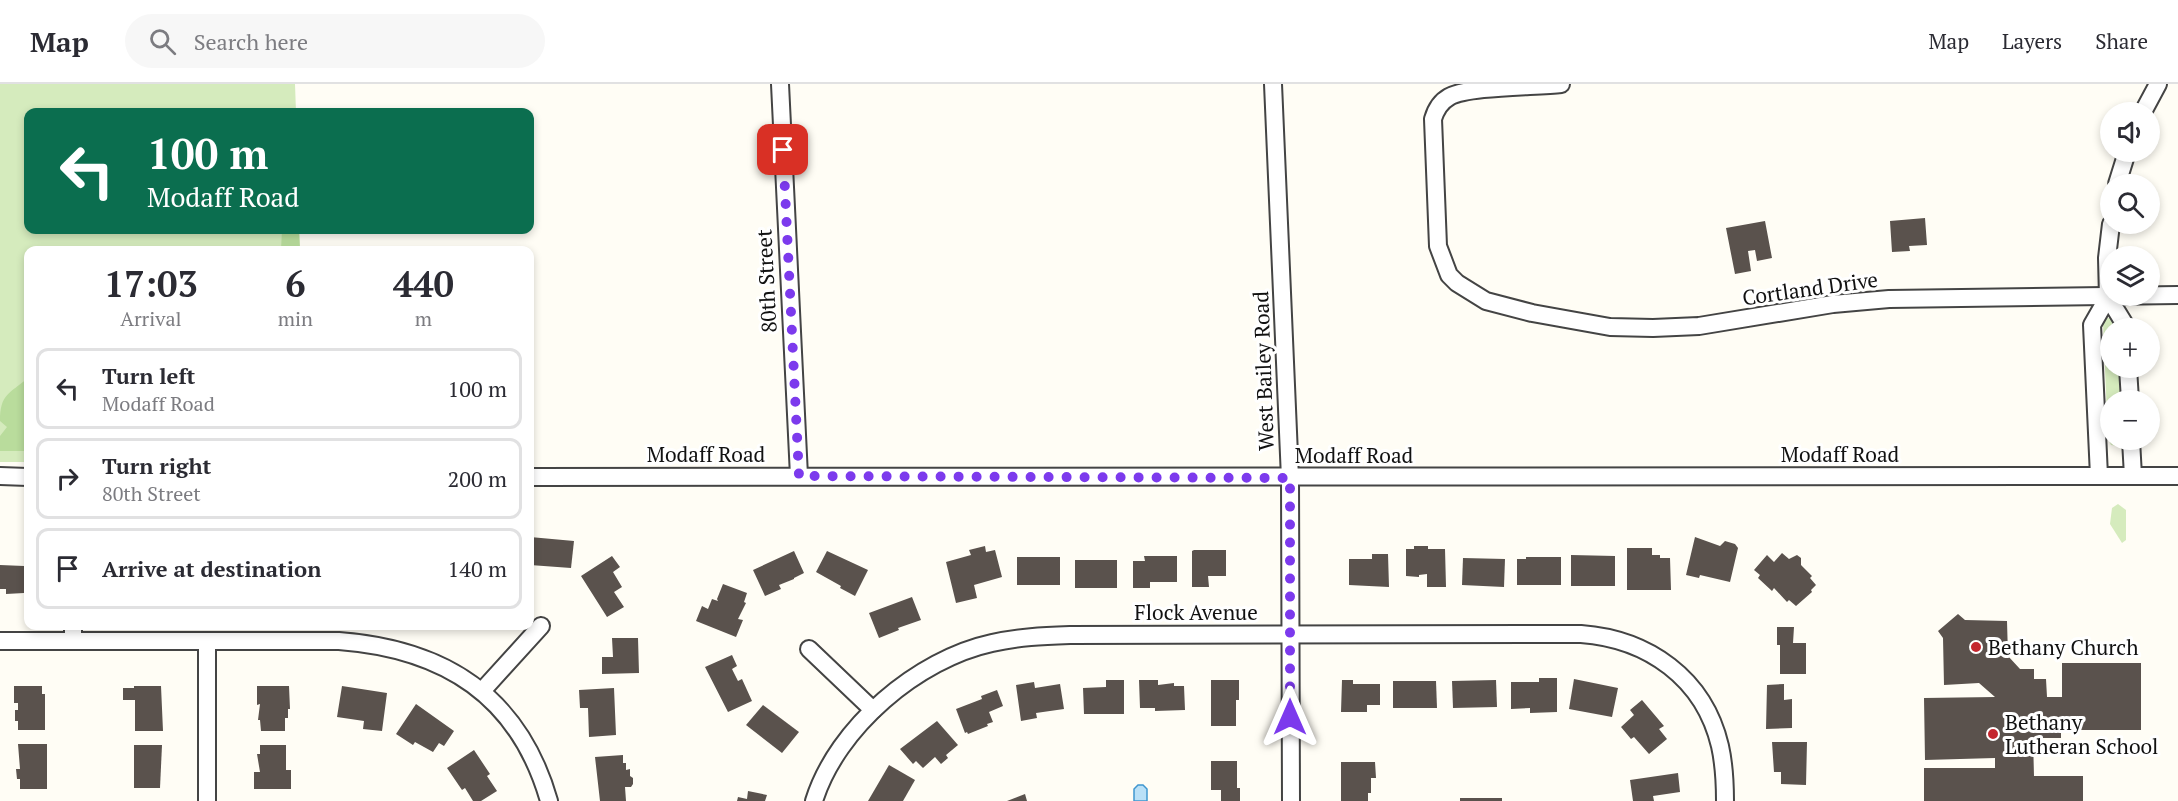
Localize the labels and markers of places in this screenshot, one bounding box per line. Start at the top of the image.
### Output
pin [757,124,808,175]
place label: Bethany Church [1988,633,2138,661]
marker: Bethany Church [1969,640,1983,654]
place label: Bethany Lutheran School [2005,708,2158,760]
marker: Bethany Lutheran School [1986,727,2000,741]

